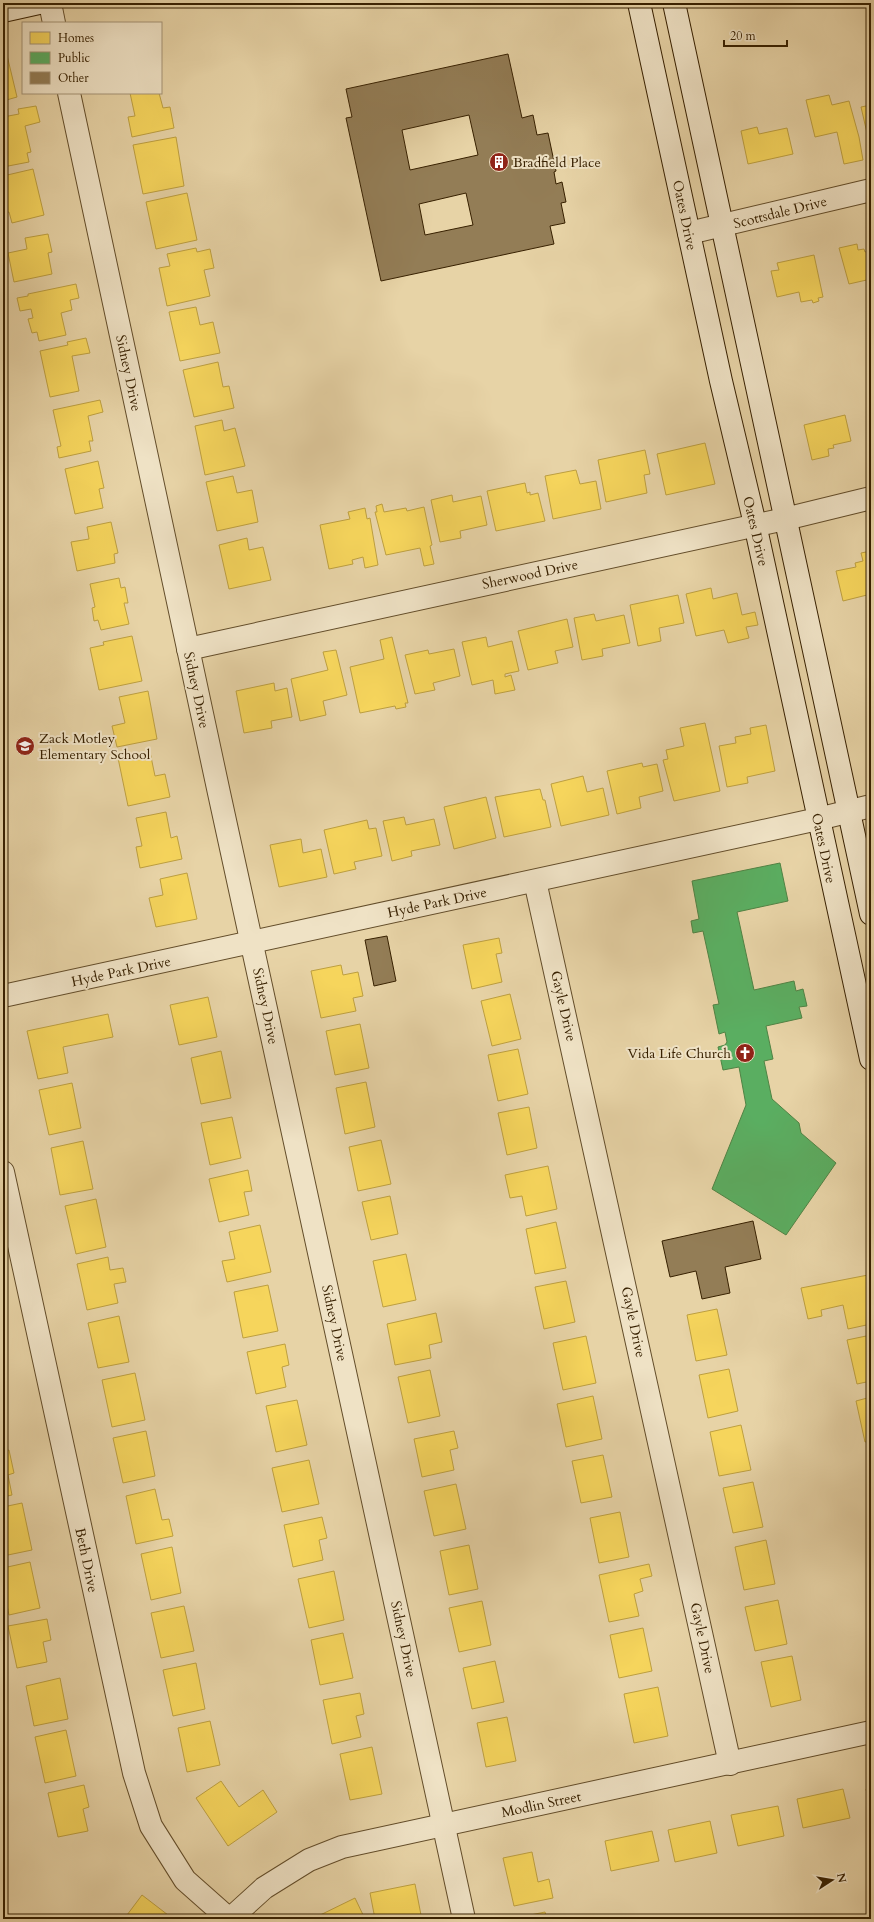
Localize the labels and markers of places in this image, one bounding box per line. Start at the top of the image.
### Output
building icon: Bradfield Place [488,151,510,173]
place label: Bradfield Place [513,153,601,172]
place label: Zack Motley Elementary School [39,729,151,764]
school or university icon: Zack Motley Elementary School [14,735,36,757]
church icon: Vida Life Church [734,1042,756,1064]
place label: Vida Life Church [627,1044,731,1063]

